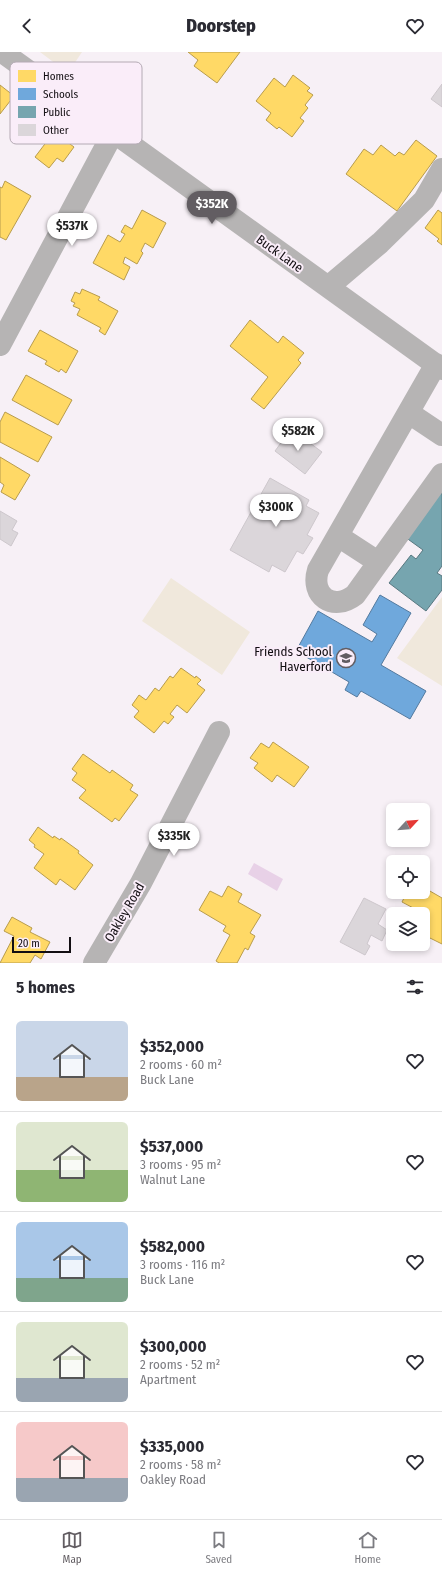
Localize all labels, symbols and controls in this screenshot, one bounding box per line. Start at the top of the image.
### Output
icon: back [16,15,38,37]
text: Doorstep [186,15,256,37]
icon: heart [404,15,426,37]
legend [10,62,142,144]
text: Homes [43,70,74,83]
text: Schools [43,88,78,101]
text: Public [43,106,71,119]
text: Other [43,124,69,137]
pin: $352K [184,191,240,225]
text: $352K [196,196,228,211]
pin: $537K [44,213,100,247]
text: $537K [56,218,88,233]
street label: Buck Lane [253,231,306,275]
pin: $582K [270,418,326,452]
text: $582K [281,423,315,438]
pin: $300K [248,494,304,528]
text: $300K [259,499,293,514]
place label: Friends School Haverford [254,644,333,674]
school or university icon: Friends School Haverford [335,647,357,669]
north arrow [386,803,430,847]
map controls [386,803,430,951]
pin: $335K [146,823,202,857]
text: $335K [158,828,190,843]
button: locate [386,855,430,899]
street label: Oakley Road [101,880,147,945]
button: layers [386,907,430,951]
scale bar [12,935,71,954]
text: 20 m [18,937,40,950]
icon: filters [404,976,426,998]
text: 5 homes [16,977,75,998]
text: $352,000 [140,1036,204,1057]
icon: home [48,1037,96,1085]
icon: heart [404,1050,426,1072]
text: 2 rooms · 60 m² [140,1057,222,1072]
text: Buck Lane [140,1072,194,1087]
text: $537,000 [140,1136,203,1157]
icon: home [48,1138,96,1186]
icon: heart [404,1151,426,1173]
text: 3 rooms · 95 m² [140,1157,221,1172]
text: Walnut Lane [140,1172,205,1187]
text: $582,000 [140,1236,205,1257]
icon: home [48,1238,96,1286]
icon: heart [404,1251,426,1273]
text: 3 rooms · 116 m² [140,1257,225,1272]
text: Buck Lane [140,1272,194,1287]
text: $300,000 [140,1336,207,1357]
icon: home [48,1338,96,1386]
icon: heart [404,1351,426,1373]
text: 2 rooms · 52 m² [140,1357,220,1372]
text: Apartment [140,1372,196,1387]
text: $335,000 [140,1436,204,1457]
icon: home [48,1438,96,1486]
icon: heart [404,1451,426,1473]
text: 2 rooms · 58 m² [140,1457,221,1472]
text: Oakley Road [140,1472,206,1487]
tab: Map [61,1529,83,1566]
tab: Saved [205,1529,232,1566]
tab: Home [355,1529,381,1566]

